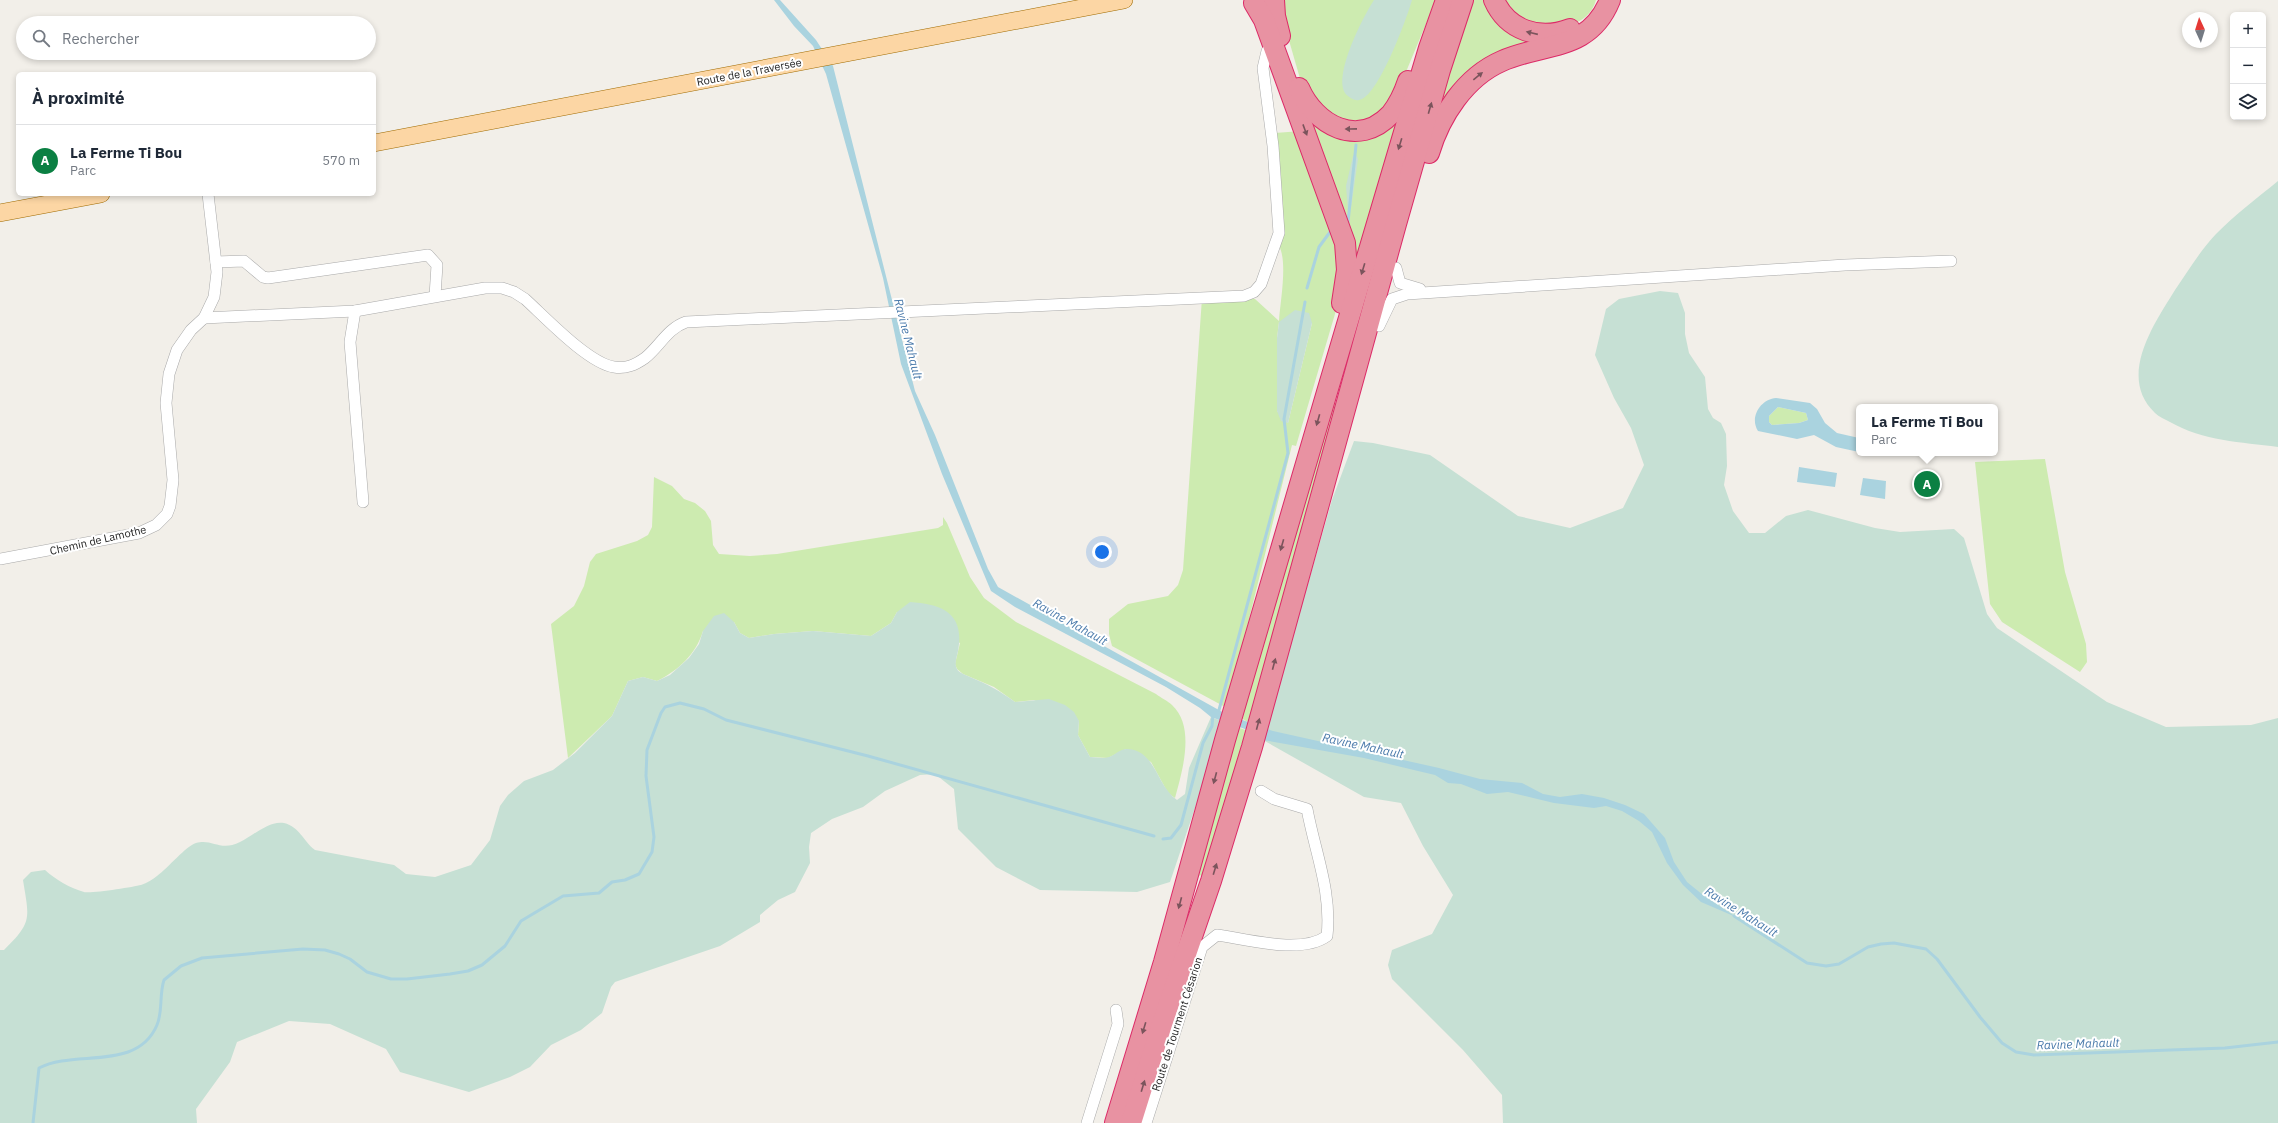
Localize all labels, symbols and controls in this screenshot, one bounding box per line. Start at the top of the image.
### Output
north arrow [2182,12,2218,48]
map controls [2230,12,2266,120]
button: + [2230,12,2266,48]
search box [16,16,376,60]
icon: search [30,27,52,49]
text: Rechercher [62,29,139,48]
one-way arrow [1526,29,1538,35]
button: − [2230,48,2266,84]
street label: Route de la Traversée [695,55,803,89]
one-way arrow [1473,72,1483,81]
button: layers [2230,84,2266,120]
text: À proximité [32,87,125,109]
one-way arrow [1427,101,1433,114]
one-way arrow [1302,125,1308,137]
one-way arrow [1345,126,1357,133]
one-way arrow [1397,138,1403,150]
text: La Ferme Ti Bou [70,143,182,162]
text: A [41,152,49,169]
text: 570 m [322,152,360,169]
text: Parc [70,162,96,179]
one-way arrow [1360,263,1366,275]
water label: Ravine Mahault [891,297,926,382]
popup [1856,404,1998,456]
text: La Ferme Ti Bou [1871,412,1983,431]
one-way arrow [1315,414,1321,426]
text: Parc [1871,431,1897,448]
pin: A [1914,469,1940,499]
street label: Chemin de Lamothe [48,522,148,558]
one-way arrow [1279,539,1285,551]
your location [1092,542,1112,562]
water label: Ravine Mahault [1030,595,1111,649]
one-way arrow [1271,658,1277,670]
one-way arrow [1255,718,1261,730]
water label: Ravine Mahault [1321,730,1406,762]
one-way arrow [1212,772,1218,784]
one-way arrow [1212,863,1218,875]
water label: Ravine Mahault [1702,883,1781,940]
one-way arrow [1177,897,1183,909]
street label: Route de Tourment Césarion [1149,955,1205,1093]
one-way arrow [1141,1022,1147,1034]
water label: Ravine Mahault [2036,1035,2121,1052]
one-way arrow [1140,1079,1146,1091]

